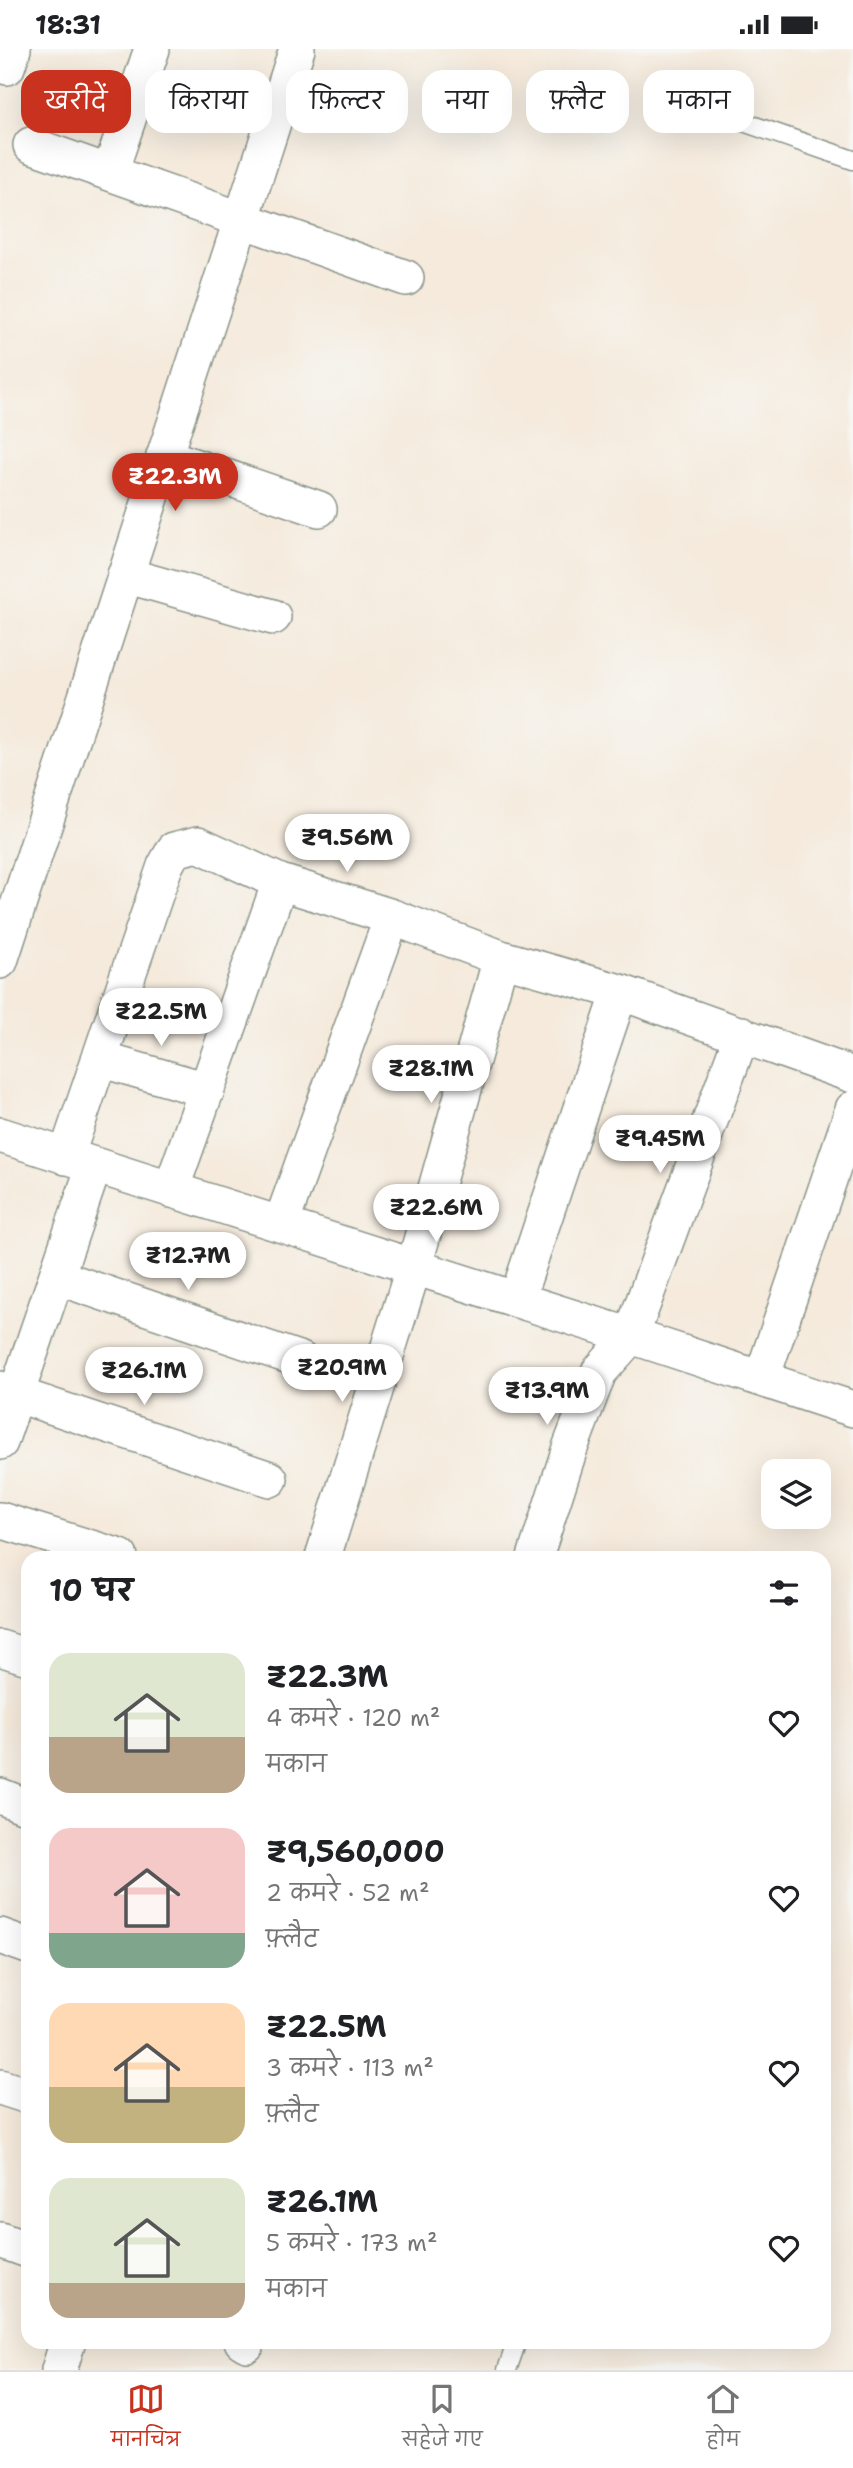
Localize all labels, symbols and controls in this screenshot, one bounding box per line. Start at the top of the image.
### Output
text: 18:31 [35,7,101,42]
chip: खरीदें [21,70,131,133]
chip: किराया [145,70,272,133]
chip: फ़िल्टर [286,70,408,133]
chip: नया [422,70,512,133]
chip: फ़्लैट [526,70,629,133]
chip: मकान [643,70,754,133]
pin: ₹22.3M [118,454,232,513]
text: ₹22.3M [128,461,222,491]
pin: ₹9.56M [290,815,404,874]
text: ₹9.56M [301,822,393,852]
pin: ₹22.5M [104,989,218,1048]
text: ₹22.5M [115,996,207,1026]
pin: ₹28.1M [374,1045,488,1105]
text: ₹28.1M [388,1053,474,1083]
pin: ₹9.45M [603,1115,717,1175]
text: ₹9.45M [615,1123,705,1153]
pin: ₹22.6M [379,1185,493,1244]
text: ₹22.6M [389,1192,483,1222]
pin: ₹12.7M [131,1233,245,1292]
text: ₹12.7M [145,1240,231,1270]
pin: ₹20.9M [285,1345,399,1404]
pin: ₹26.1M [87,1347,201,1407]
text: ₹20.9M [297,1352,387,1382]
text: ₹26.1M [101,1355,187,1385]
pin: ₹13.9M [490,1367,604,1427]
text: ₹13.9M [505,1375,589,1405]
map controls [761,1459,831,1529]
button: layers [761,1459,831,1529]
text: 10 घर [49,1570,133,1611]
icon: filters [765,1574,803,1612]
text: ₹22.3M [266,1656,388,1697]
icon: home [105,1681,189,1765]
text: 4 कमरे · 120 m² [266,1703,440,1733]
icon: heart [765,1704,803,1742]
text: मकान [266,1749,327,1779]
text: ₹9,560,000 [266,1831,445,1872]
icon: home [105,1856,189,1940]
text: 2 कमरे · 52 m² [266,1878,430,1908]
icon: heart [765,1879,803,1917]
text: फ़्लैट [266,1924,318,1954]
text: ₹22.5M [266,2006,387,2047]
icon: home [105,2031,189,2115]
text: 3 कमरे · 113 m² [266,2053,434,2083]
icon: heart [765,2054,803,2092]
text: फ़्लैट [266,2099,318,2129]
text: ₹26.1M [266,2181,378,2222]
icon: home [105,2206,189,2290]
text: 5 कमरे · 173 m² [266,2228,437,2258]
icon: heart [765,2229,803,2267]
text: मकान [266,2274,327,2304]
tab: मानचित्र [111,2380,180,2460]
tab: सहेजे गए [402,2380,483,2460]
tab: होम [704,2380,742,2460]

